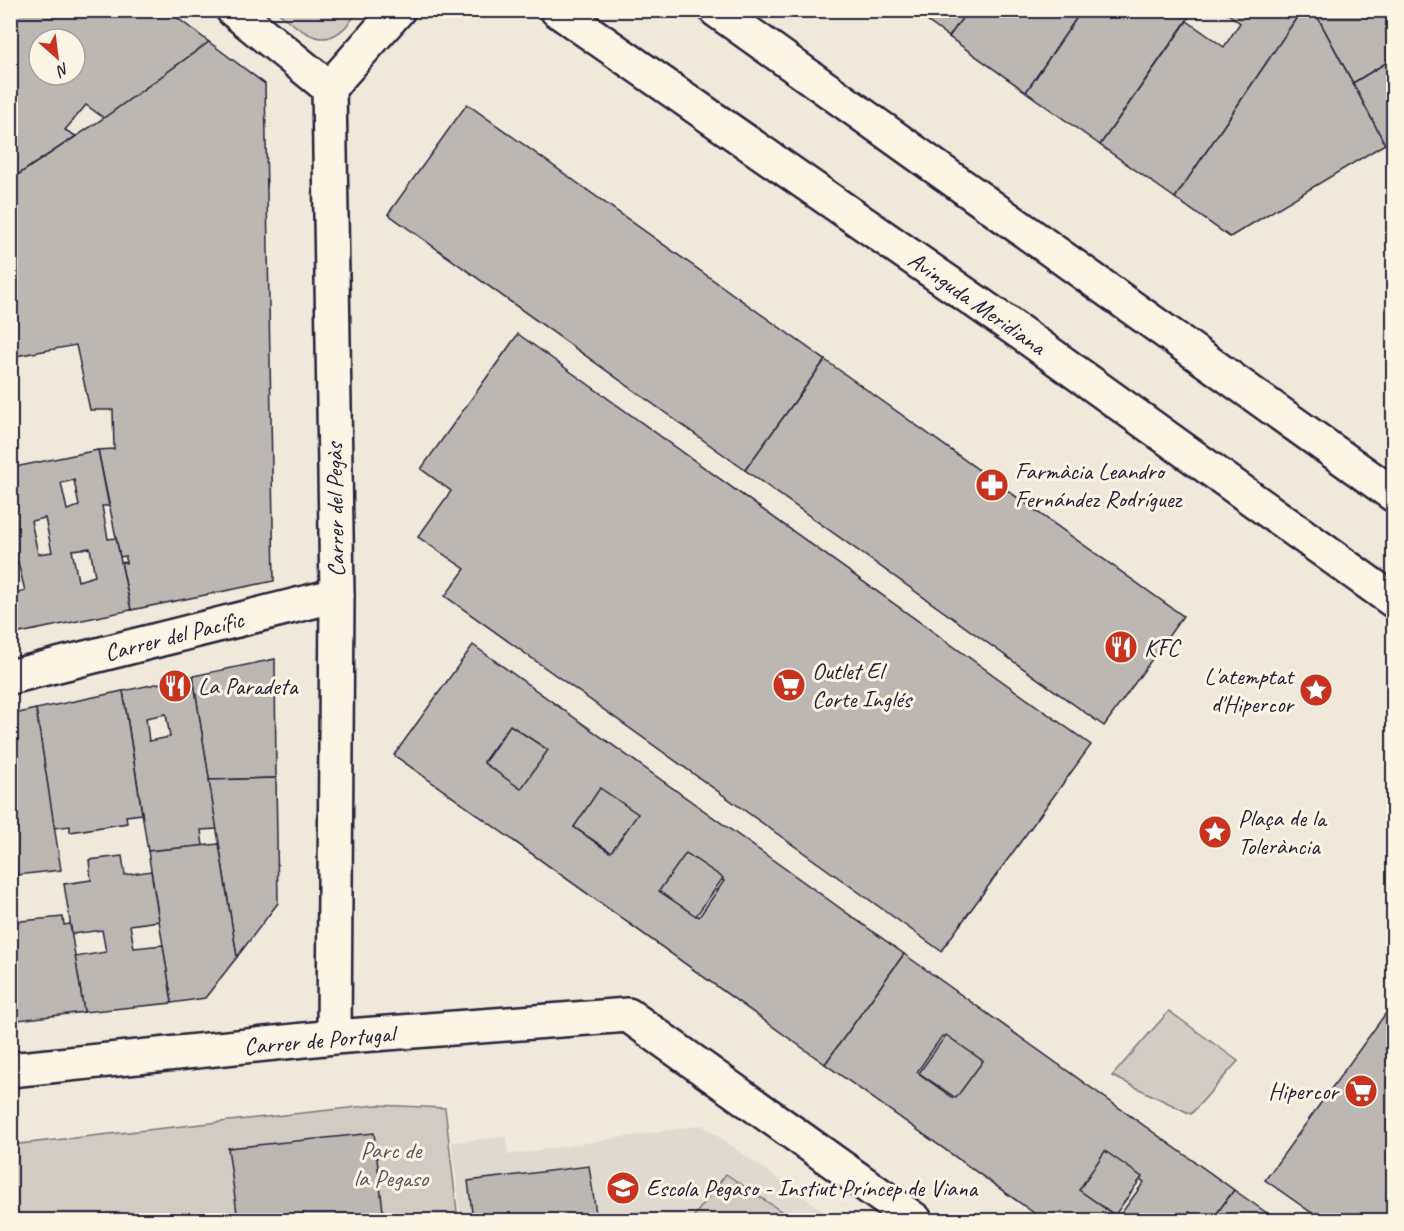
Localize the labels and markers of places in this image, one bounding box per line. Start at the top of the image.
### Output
place label: Farmàcia Leandro Fernández Rodríguez [1015,456,1184,514]
pharmacy icon: Farmàcia Leandro Fernández Rodríguez [974,467,1010,503]
restaurant icon: KFC [1103,629,1139,665]
place label: KFC [1144,632,1181,662]
place label: Outlet El Corte Inglés [812,656,914,714]
place label: L'atemptat d'Hipercor [1204,661,1295,719]
supermarket icon: Outlet El Corte Inglés [771,667,807,703]
restaurant icon: La Paradeta [157,668,193,704]
place label: La Paradeta [198,671,299,701]
place icon: L'atemptat d'Hipercor [1298,672,1334,708]
place label: Plaça de la Tolerància [1238,803,1328,861]
place icon: Plaça de la Tolerància [1197,814,1233,850]
supermarket icon: Hipercor [1343,1073,1379,1109]
place label: Hipercor [1268,1076,1340,1106]
school or university icon: Escola Pegaso - Instiut Príncep de Viana [605,1170,641,1206]
place label: Escola Pegaso - Instiut Príncep de Viana [646,1173,978,1203]

